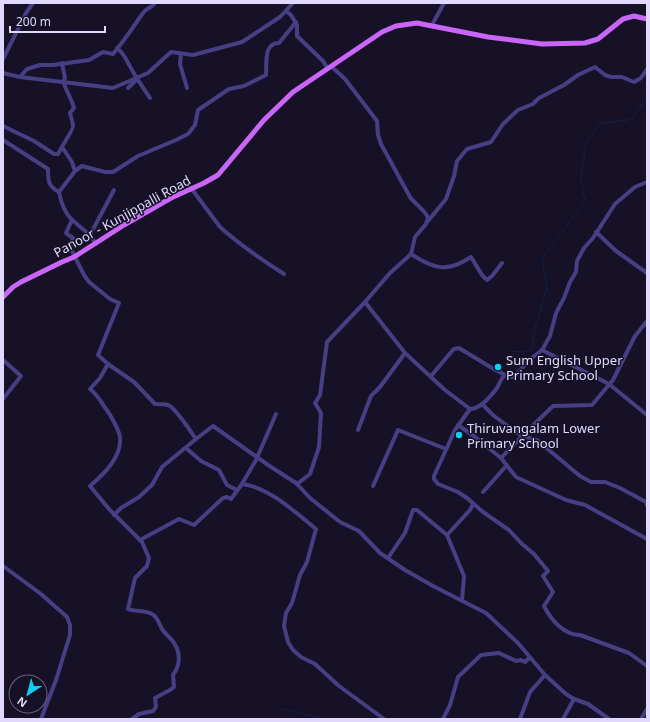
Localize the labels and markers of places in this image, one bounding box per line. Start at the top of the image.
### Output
place label: Sum English Upper Primary School [506,351,623,384]
marker: Sum English Upper Primary School [493,362,503,372]
place label: Thiruvangalam Lower Primary School [467,419,600,452]
marker: Thiruvangalam Lower Primary School [454,430,464,440]

